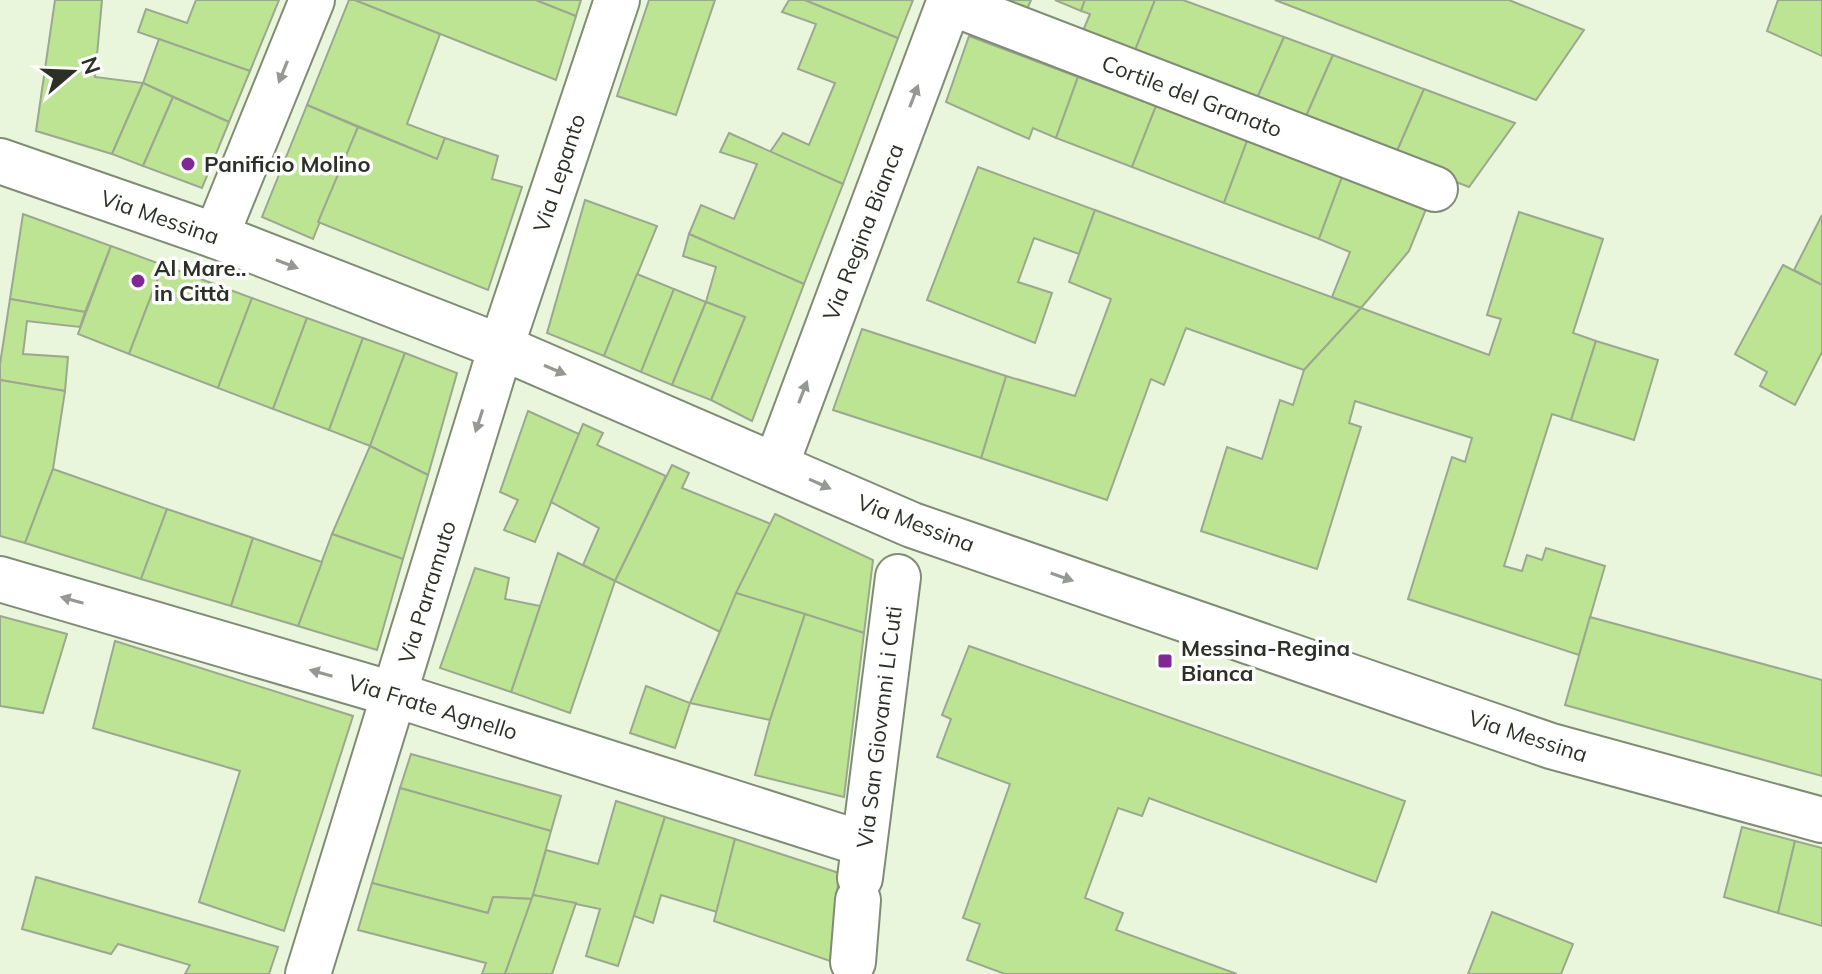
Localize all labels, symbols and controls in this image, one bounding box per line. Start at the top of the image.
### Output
north arrow [32,32,112,112]
street label: Cortile del Granato [1098,49,1286,143]
text: N [75,53,107,78]
one-way arrow [276,60,289,84]
one-way arrow [908,84,921,108]
street label: Via Lepanto [527,110,591,236]
street label: Via Regina Bianca [816,140,910,324]
place label: Panificio Molino [204,150,370,178]
marker: Panificio Molino [179,155,197,173]
street label: Via Messina [97,184,223,250]
place label: Al Mare.. in Città [154,254,247,307]
one-way arrow [276,258,300,271]
marker: Al Mare.. in Città [129,272,147,290]
one-way arrow [543,363,567,376]
one-way arrow [797,380,810,404]
one-way arrow [472,410,484,434]
one-way arrow [808,477,831,491]
street label: Via Messina [853,488,979,558]
street label: Via Parramuto [392,517,462,667]
one-way arrow [1050,571,1074,583]
one-way arrow [59,593,83,606]
street label: Via San Giovanni Li Cuti [850,604,908,850]
place label: Messina-Regina Bianca [1181,634,1350,687]
marker: Messina-Regina Bianca [1156,652,1174,670]
one-way arrow [309,666,333,679]
street label: Via Frate Agnello [345,668,521,746]
street label: Via Messina [1465,704,1591,768]

